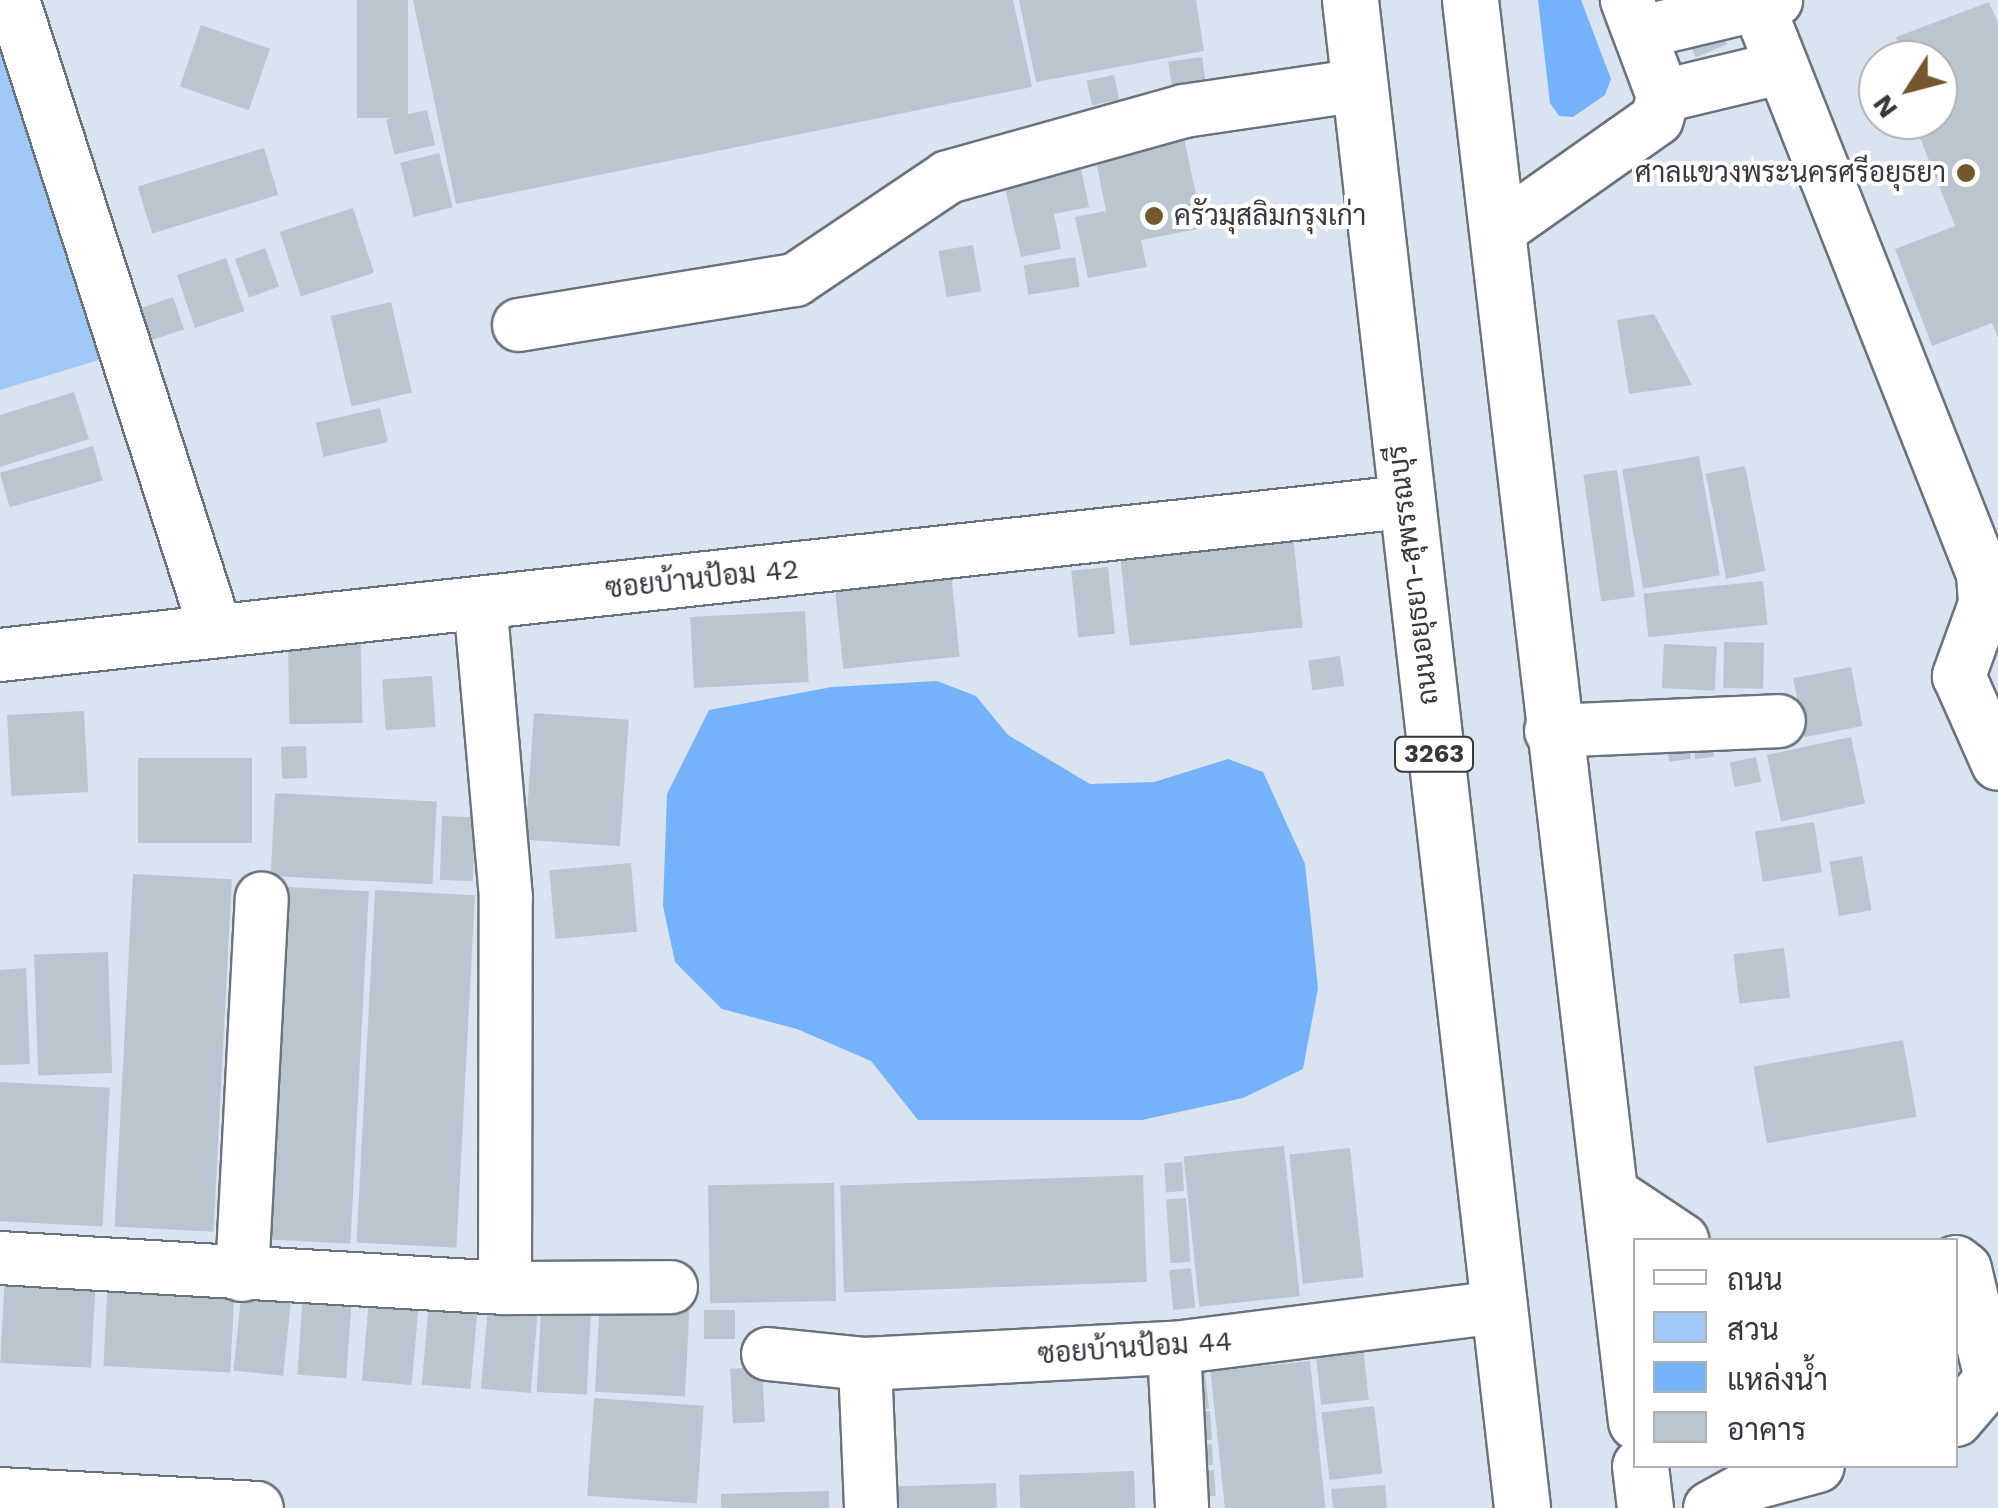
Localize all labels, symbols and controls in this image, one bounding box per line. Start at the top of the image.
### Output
north arrow [1858,40,1958,140]
text: N [1865,89,1904,125]
place label: ศาลแขวงพระนครศรีอยุธยา [1635,156,1946,190]
marker: ศาลแขวงพระนครศรีอยุธยา [1955,162,1977,184]
place label: ครัวมุสลิมกรุงเก่า [1174,199,1366,233]
marker: ครัวมุสลิมกรุงเก่า [1143,205,1165,227]
street label: ถนนอยุธยา-สุพรรณบุรี [1380,443,1446,707]
street label: ซอยบ้านป้อม 42 [604,552,800,606]
road number: 3263 [1394,734,1474,774]
legend [1633,1238,1958,1468]
text: ถนน [1727,1262,1783,1297]
text: สวน [1727,1312,1779,1347]
street label: ซอยบ้านป้อม 44 [1037,1324,1233,1372]
text: แหล่งน้ำ [1727,1362,1828,1397]
text: อาคาร [1727,1412,1806,1447]

